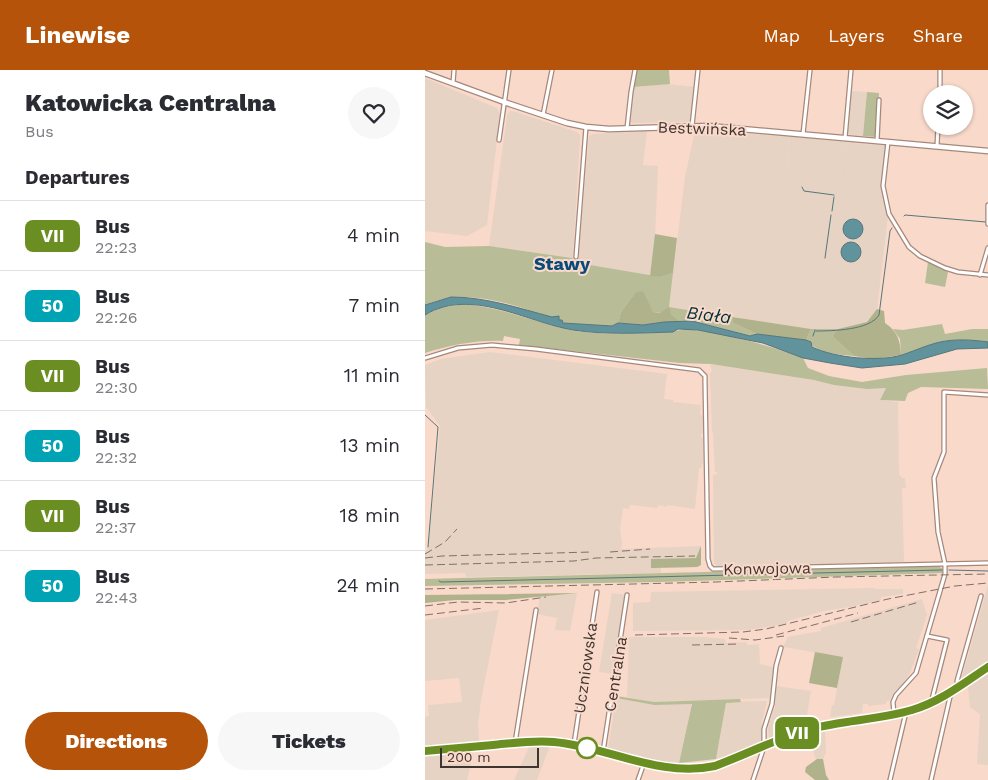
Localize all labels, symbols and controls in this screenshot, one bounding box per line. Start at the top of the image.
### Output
text: Linewise [25,21,130,49]
text: Map [763,25,800,46]
text: Layers [828,25,885,46]
text: Share [913,25,963,46]
map controls [923,85,973,135]
button: layers [923,85,973,135]
button: heart [348,87,400,139]
text: Katowicka Centralna [25,89,276,117]
street label: Bestwińska [657,117,747,140]
text: Bus [25,122,54,141]
text: Departures [25,166,130,189]
text: Bus [95,215,130,238]
text: 4 min [347,224,400,247]
text: VII [41,225,64,246]
text: 22:23 [95,238,137,257]
district label: Stawy [534,253,591,274]
text: Bus [95,285,130,308]
text: 7 min [349,294,400,317]
text: 50 [41,295,64,316]
water label: Biała [686,301,733,328]
text: 22:26 [95,308,137,327]
text: Bus [95,355,130,378]
text: 11 min [344,364,400,387]
text: VII [41,365,64,386]
text: 22:30 [95,378,138,397]
text: Bus [95,425,130,448]
text: 13 min [340,434,400,457]
text: 50 [41,435,64,456]
text: 22:32 [95,448,137,467]
text: Bus [95,495,130,518]
text: 18 min [339,504,400,527]
text: VII [41,505,64,526]
text: 22:37 [95,518,136,537]
street label: Konwojowa [723,558,811,579]
text: Bus [95,565,130,588]
text: 24 min [336,574,400,597]
text: 50 [41,575,64,596]
text: 22:43 [95,588,138,607]
street label: Uczniowska [570,621,601,715]
street label: Centralna [600,635,631,713]
button: Directions [25,712,208,770]
button: Tickets [218,712,400,770]
line badge: VII [768,717,826,749]
text: VII [785,722,809,743]
unlabelled marker [576,737,598,759]
scale bar [440,745,539,768]
text: 200 m [447,749,491,765]

